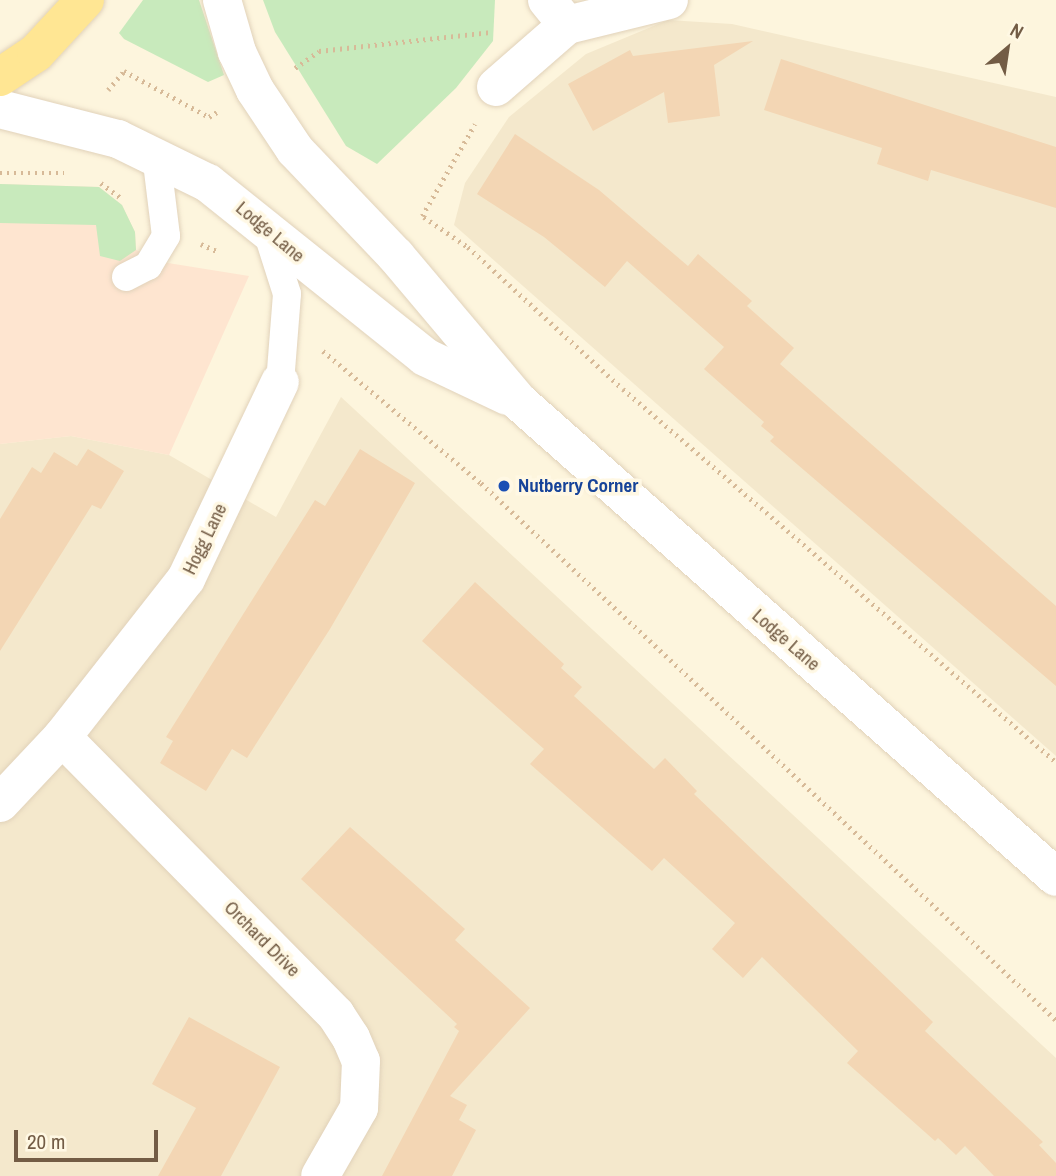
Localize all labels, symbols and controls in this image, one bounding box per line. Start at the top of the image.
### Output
north arrow [972,14,1042,84]
text: N [1006,17,1028,45]
street label: Lodge Lane [231,197,309,267]
place label: Nutberry Corner [518,475,638,497]
marker: Nutberry Corner [496,478,512,494]
street label: Hogg Lane [178,500,232,578]
street label: Lodge Lane [747,604,825,676]
street label: Orchard Drive [219,896,305,982]
scale bar [18,1116,161,1160]
text: 20 m [27,1127,65,1156]

